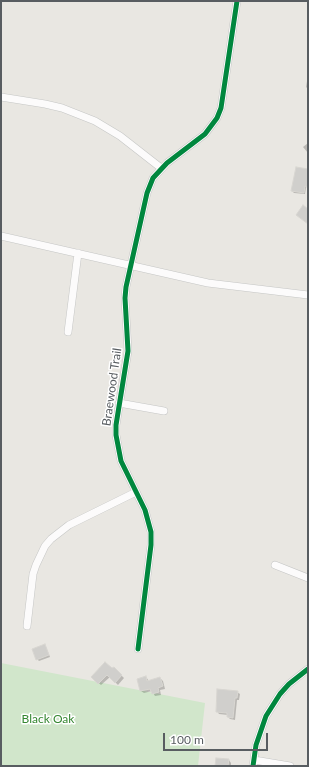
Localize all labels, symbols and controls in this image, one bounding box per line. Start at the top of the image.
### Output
street label: Braewood Trail [99,347,125,427]
park label: Black Oak [22,712,74,726]
scale bar [165,725,270,751]
text: 100 m [170,732,204,747]

